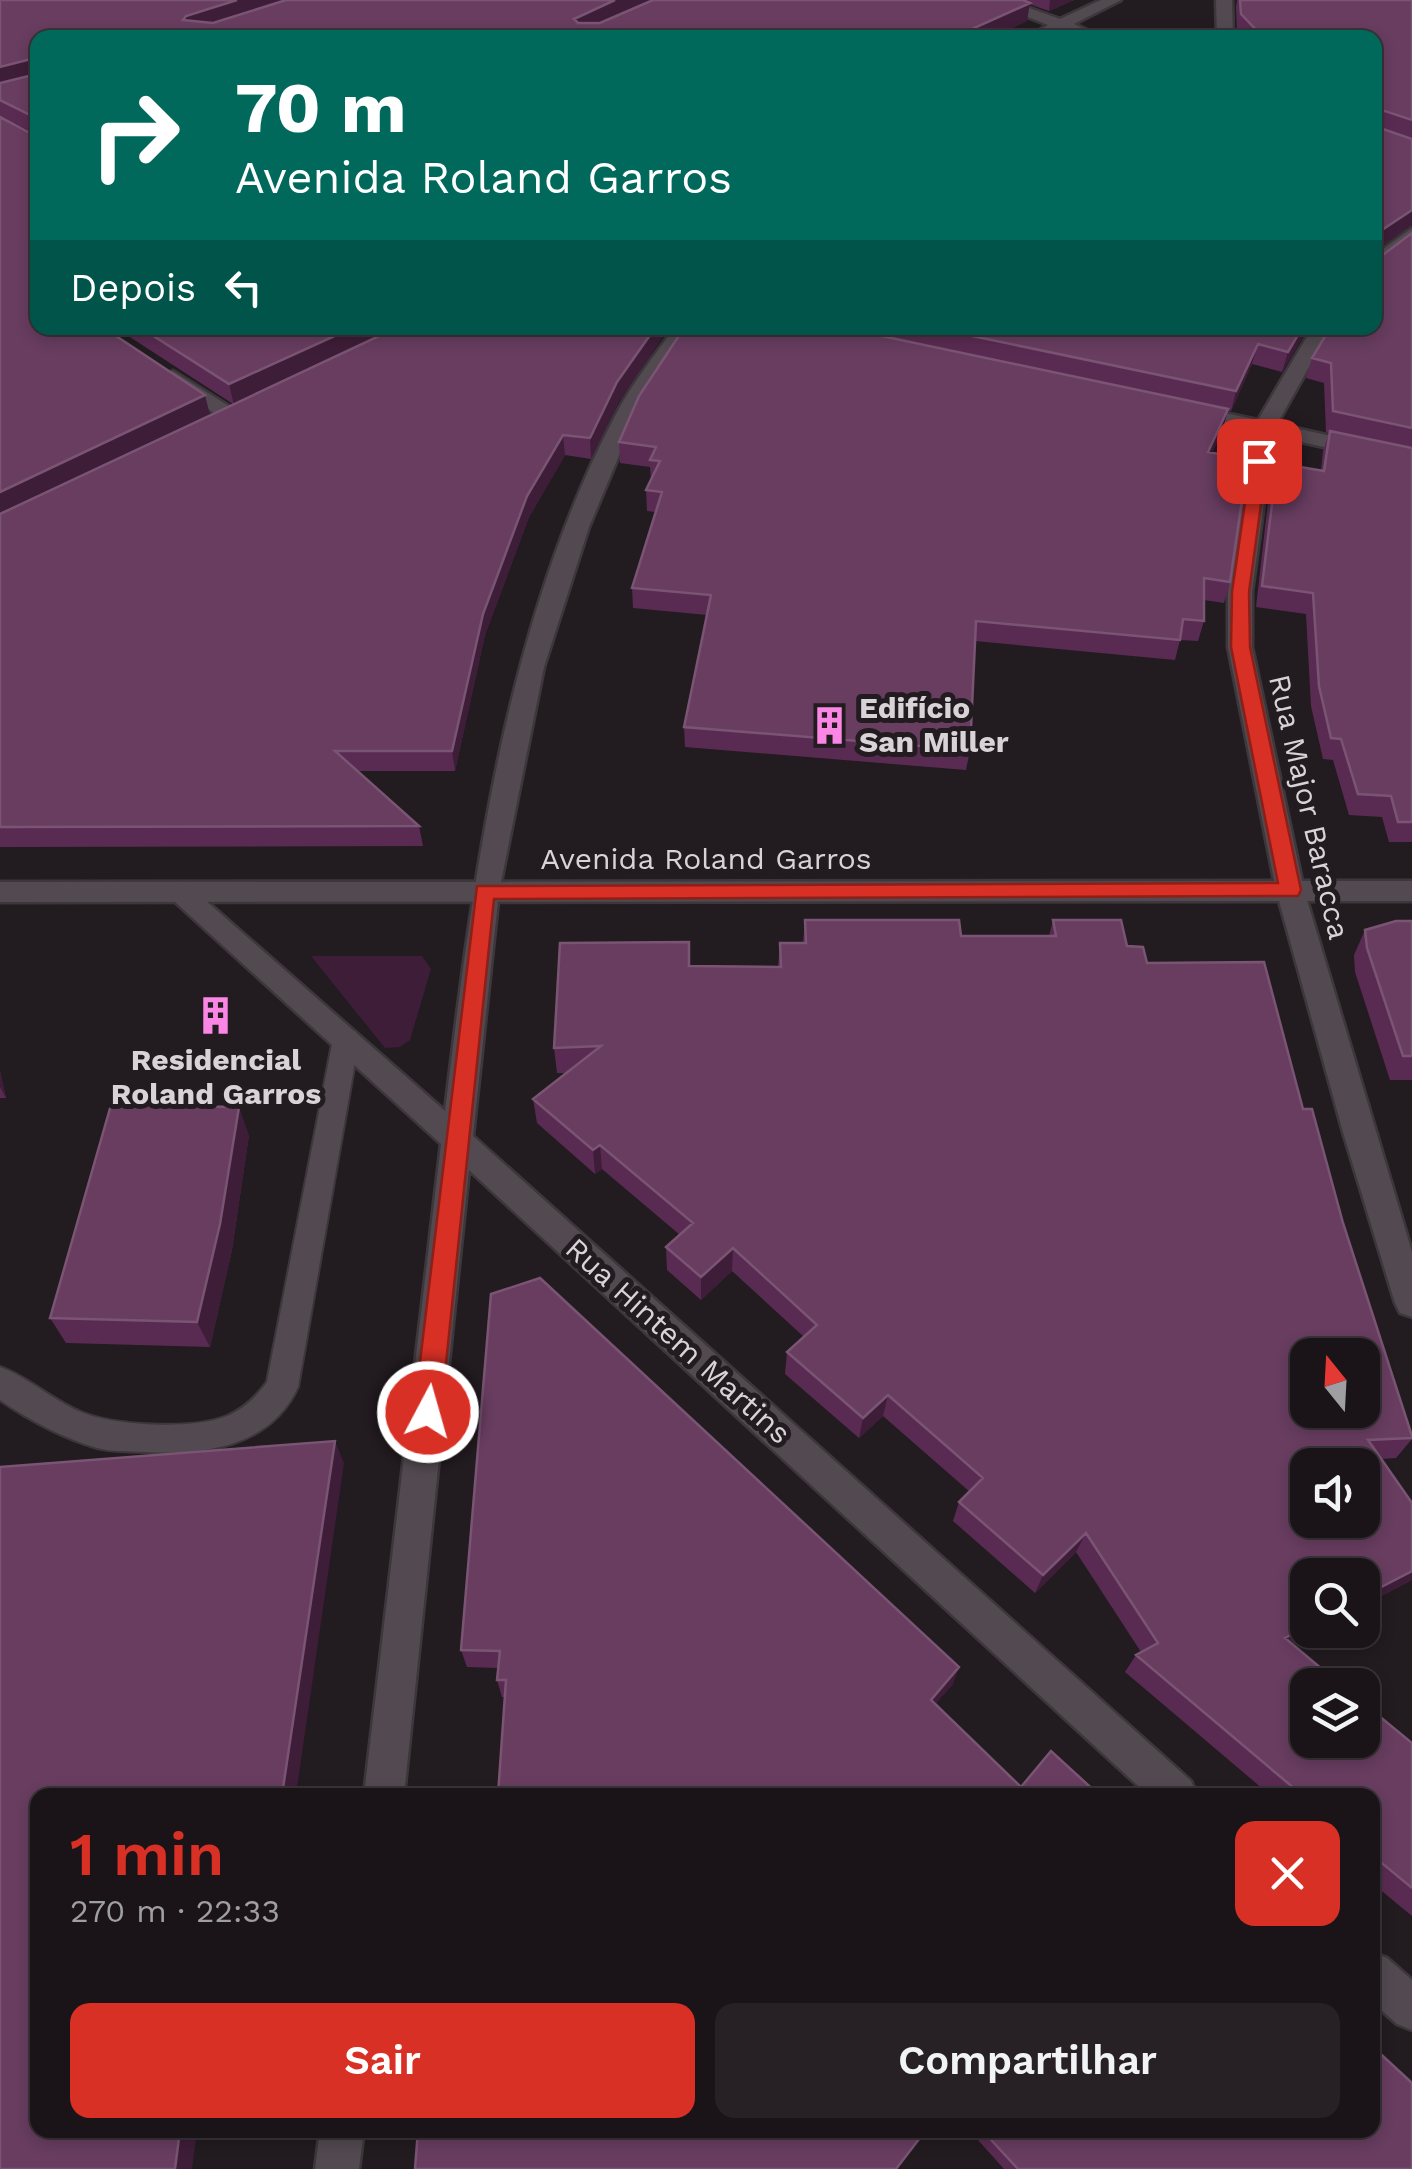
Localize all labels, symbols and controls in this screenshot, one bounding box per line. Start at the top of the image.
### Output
text: 70 m [235,67,407,149]
icon: right [70,70,200,200]
text: Avenida Roland Garros [235,151,732,204]
icon: left [216,260,271,315]
text: Depois [70,266,196,310]
pin [1217,419,1302,504]
icon: arrive [1232,434,1287,489]
street label: Rua Major Baracca [1262,671,1357,943]
place label: Edifício San Miller [859,690,1009,759]
building icon: Edifício San Miller [808,704,850,746]
street label: Avenida Roland Garros [540,841,872,876]
building icon: Residencial Roland Garros [195,995,237,1037]
place label: Residencial Roland Garros [111,1042,321,1111]
street label: Rua Hintem Martins [559,1230,798,1451]
north arrow [1290,1338,1380,1428]
map controls [1290,1338,1380,1758]
position arrow [376,1360,480,1464]
button: sound [1290,1448,1380,1538]
button: search [1290,1558,1380,1648]
button: layers [1290,1668,1380,1758]
text: 1 min [70,1819,224,1890]
button: close [1235,1821,1340,1926]
text: 270 m · 22:33 [70,1892,280,1930]
button: Sair [70,2003,695,2118]
button: Compartilhar [715,2003,1340,2118]

